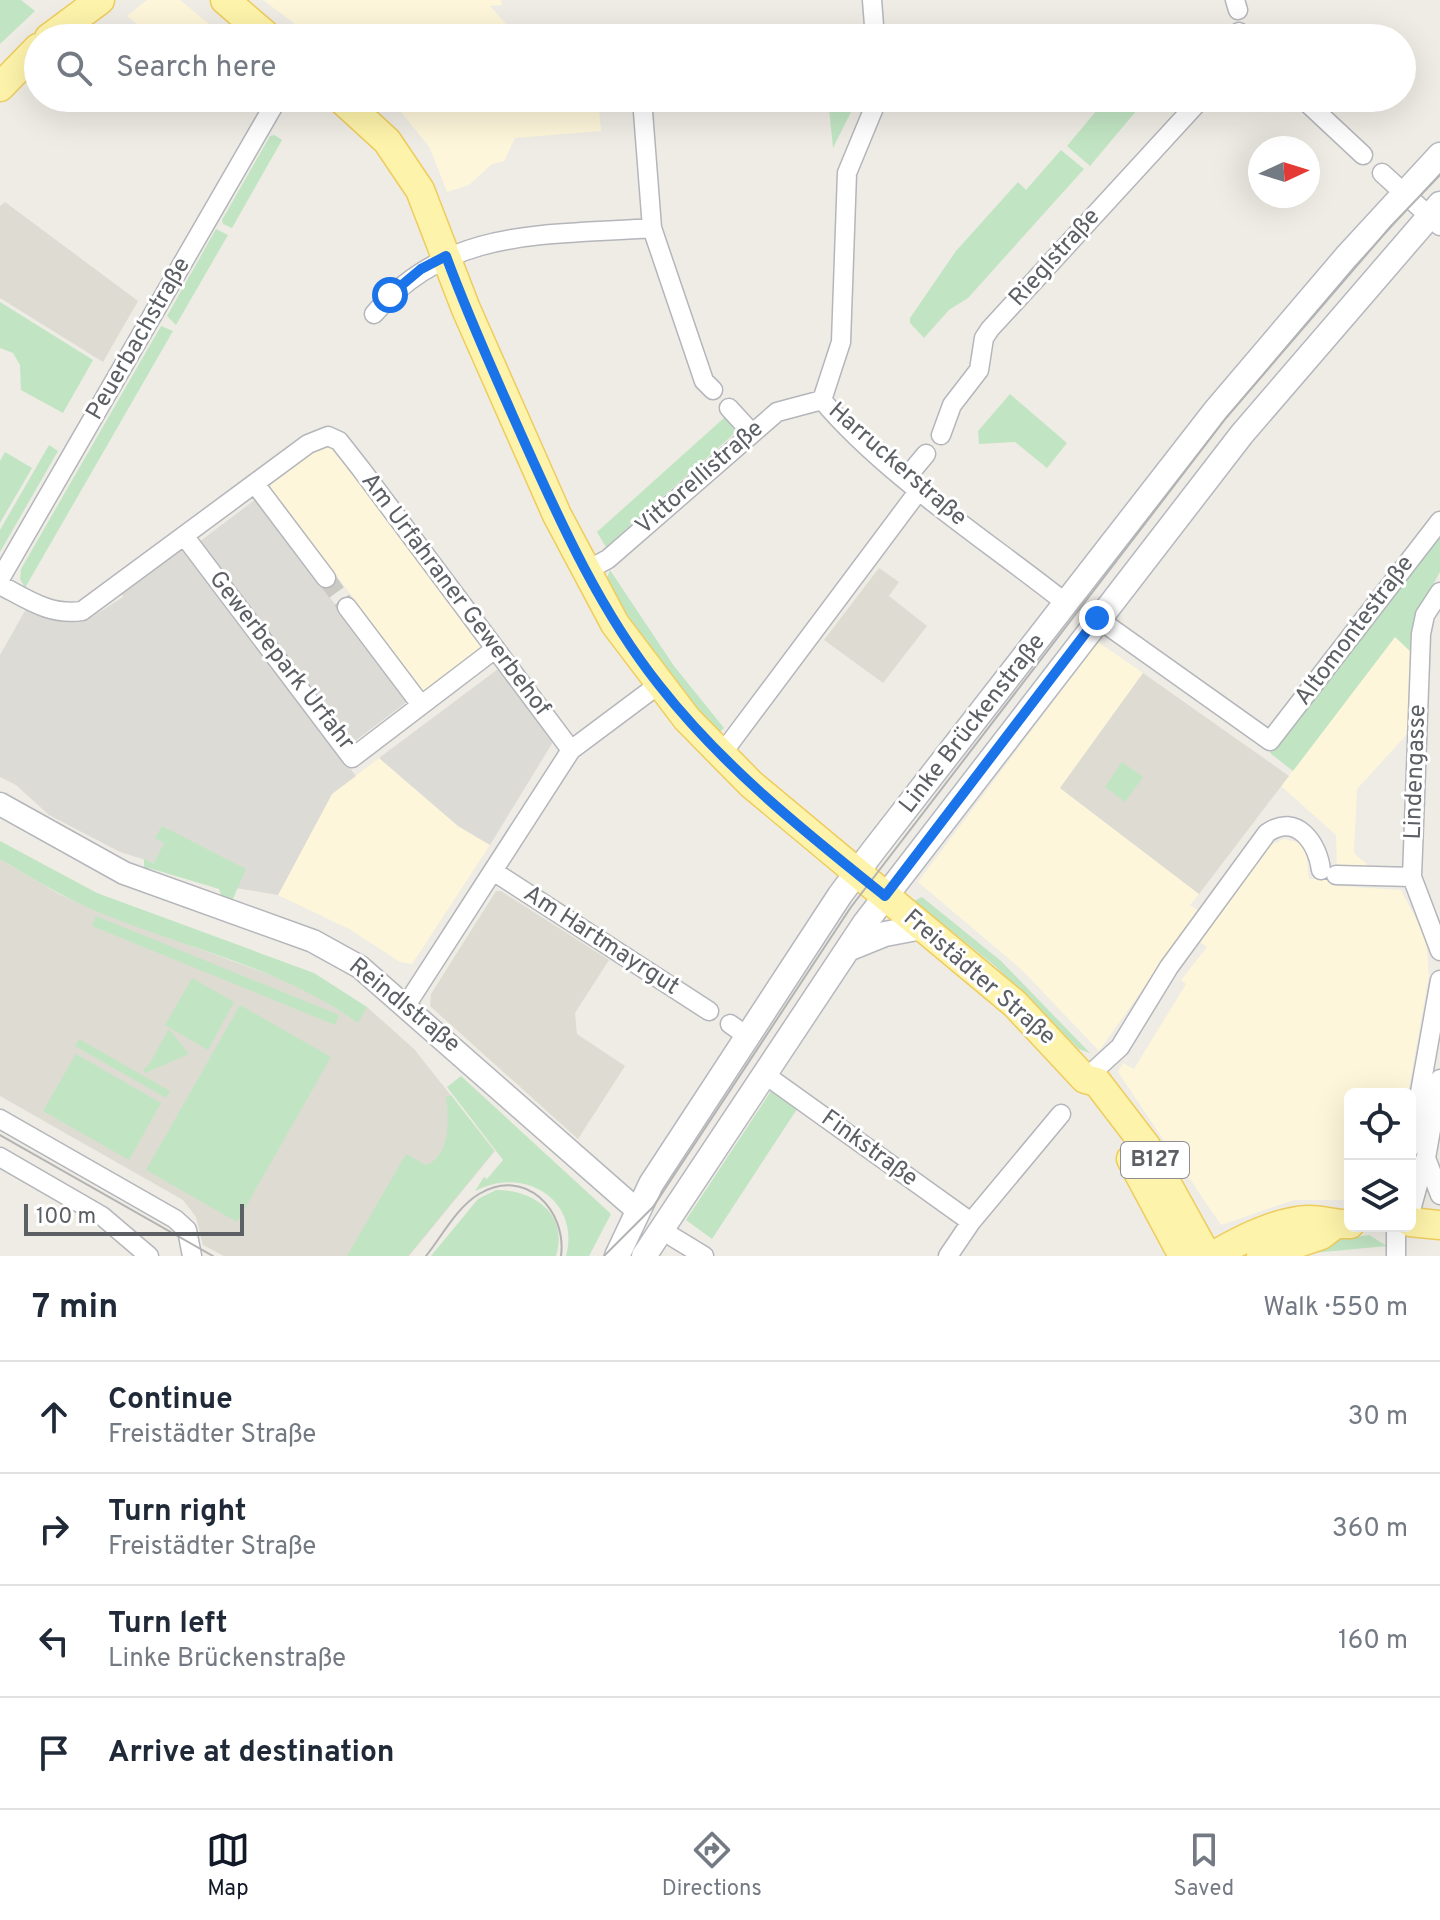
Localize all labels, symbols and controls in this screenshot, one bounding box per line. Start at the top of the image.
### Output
search box [24,24,1416,112]
icon: search [52,46,96,90]
text: Search here [116,50,276,87]
north arrow [1248,136,1320,208]
street label: Rieglstraße [1003,203,1107,313]
street label: Peuerbachstraße [80,252,198,426]
route start [372,277,408,313]
street label: Harruckerstraße [822,397,972,533]
street label: Vittorellistraße [630,414,770,542]
street label: Am Urfahraner Gewerbehof [354,467,556,723]
street label: Altomontestraße [1289,550,1421,712]
street label: Gewerbepark Urfahr [202,565,360,757]
route end [1079,600,1115,636]
street label: Linke Brückenstraße [894,628,1052,820]
street label: Lindengasse [1399,704,1433,840]
street label: Am Hartmayrgut [517,879,685,1003]
street label: Freistädter Straße [897,904,1061,1052]
street label: Reindlstraße [342,952,466,1060]
map controls [1344,1088,1416,1232]
button: locate [1344,1088,1416,1160]
street label: Finkstraße [815,1104,923,1194]
road number: B127 [1121,1142,1189,1178]
button: layers [1344,1160,1416,1232]
scale bar [24,1200,244,1236]
text: 100 m [36,1204,96,1231]
text: 7 min [32,1287,118,1330]
text: Walk · 550 m [1263,1292,1408,1325]
text: Continue [108,1382,233,1419]
icon: ahead [32,1395,76,1439]
text: 30 m [1348,1401,1408,1434]
text: Freistädter Straße [108,1419,316,1452]
text: Turn right [108,1494,246,1531]
icon: right [32,1507,76,1551]
text: 360 m [1332,1513,1408,1546]
text: Freistädter Straße [108,1531,316,1564]
text: Turn left [108,1606,228,1643]
icon: left [32,1619,76,1663]
text: 160 m [1338,1625,1408,1658]
text: Linke Brückenstraße [108,1643,346,1676]
icon: arrive [32,1731,76,1775]
text: Arrive at destination [108,1735,394,1772]
tab: Map [206,1828,250,1903]
tab: Directions [662,1828,762,1903]
tab: Saved [1174,1828,1234,1903]

